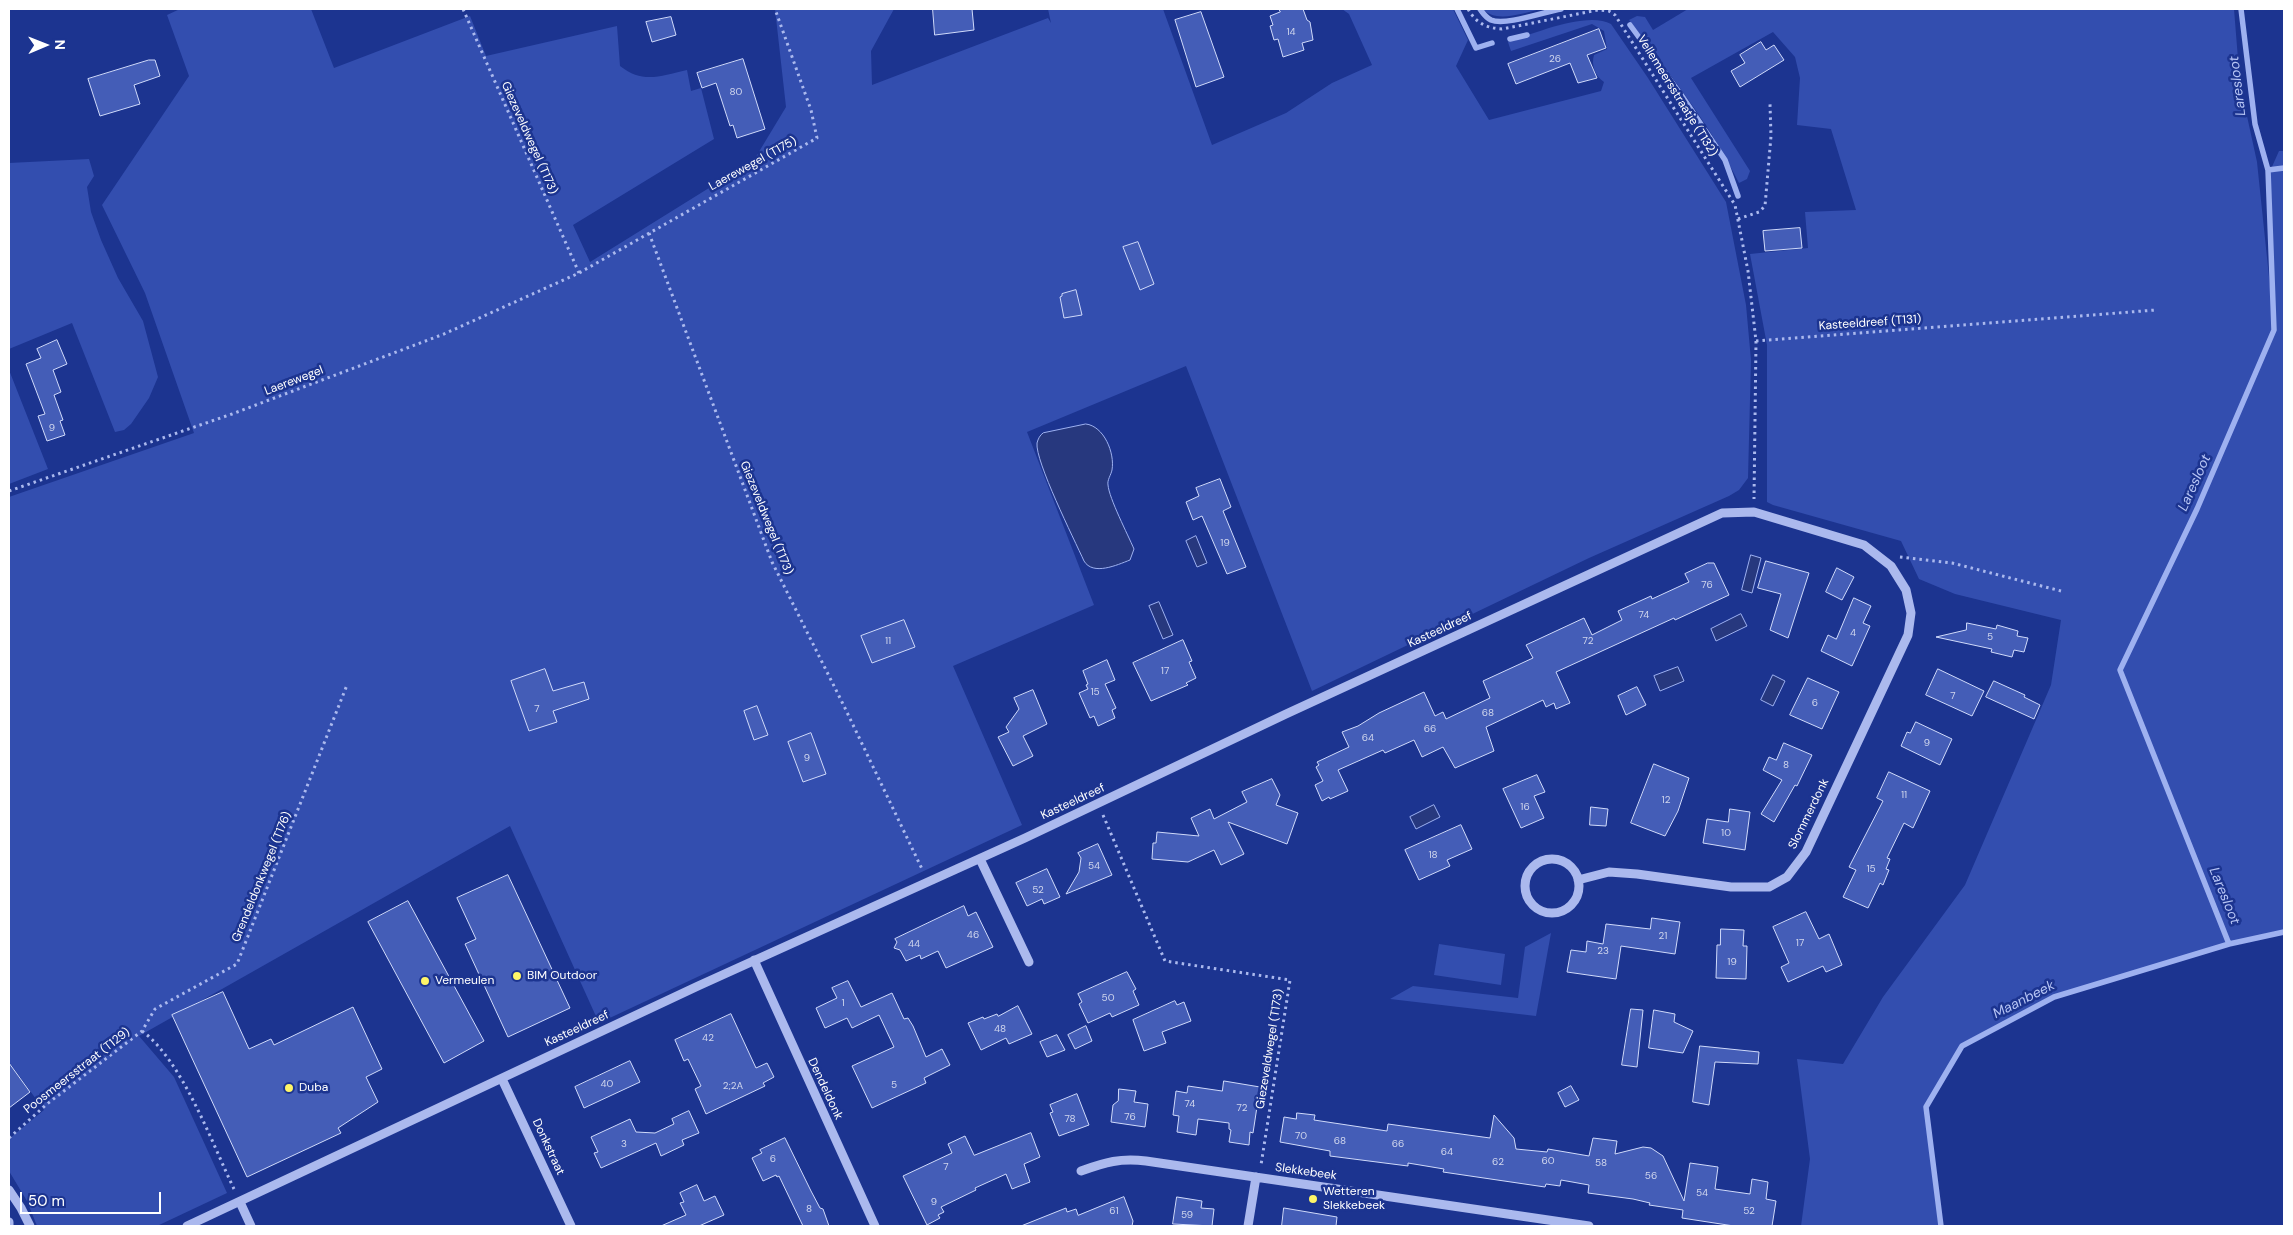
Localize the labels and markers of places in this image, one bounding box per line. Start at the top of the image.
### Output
place label: BIM Outdoor [527,969,597,983]
marker: BIM Outdoor [511,970,523,982]
place label: Vermeulen [435,974,494,988]
marker: Vermeulen [419,975,431,987]
place label: Duba [299,1081,328,1095]
marker: Duba [283,1082,295,1094]
place label: Wetteren Slekkebeek [1323,1185,1385,1213]
marker: Wetteren Slekkebeek [1307,1193,1319,1205]

